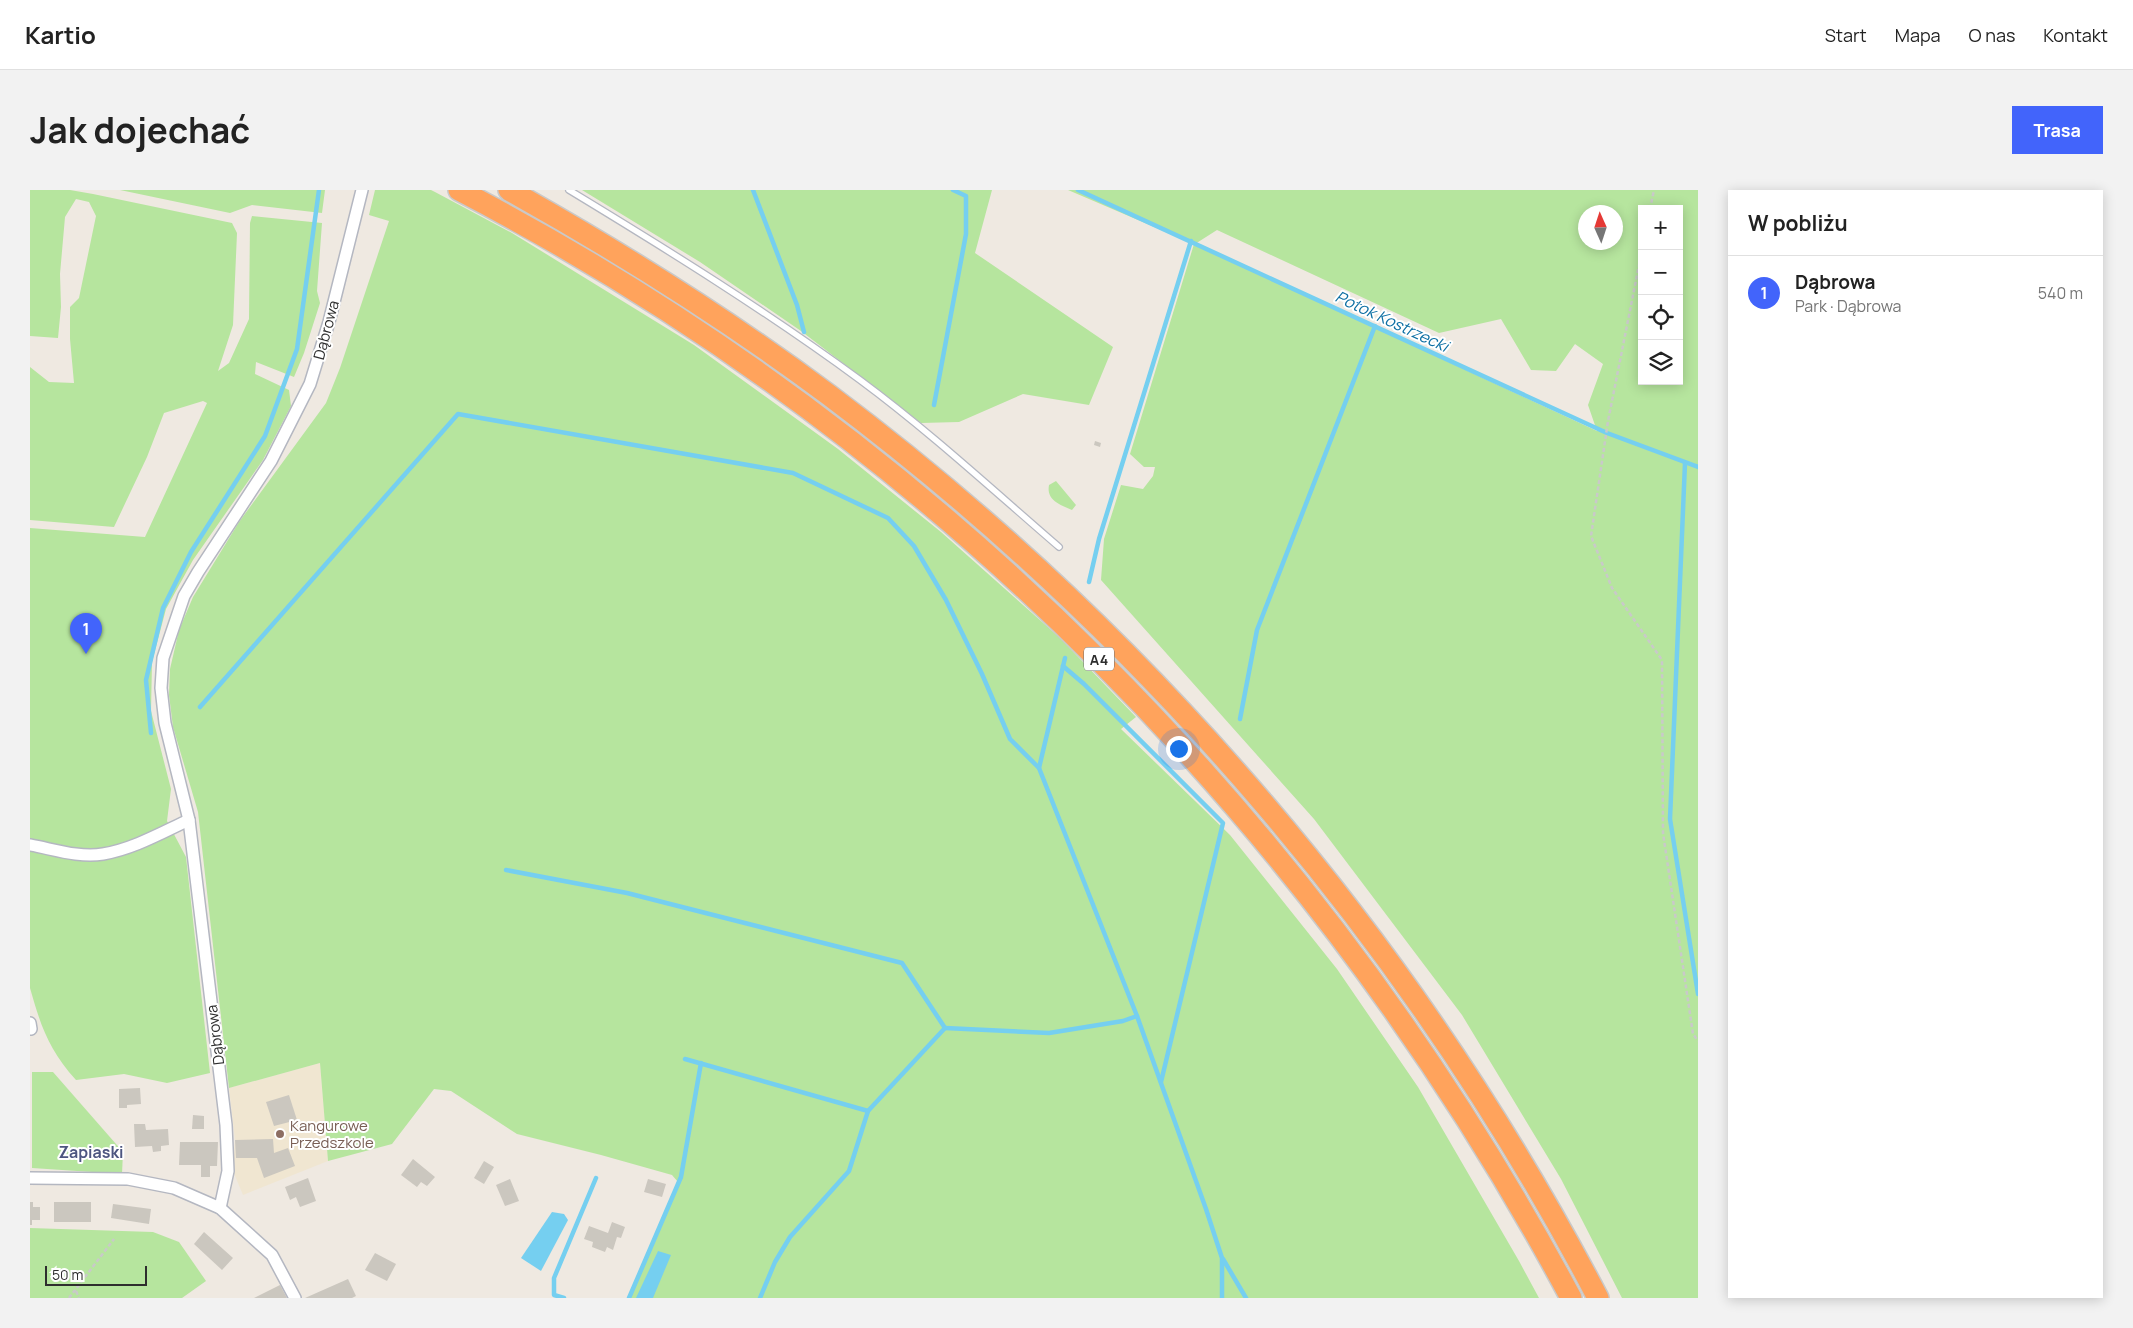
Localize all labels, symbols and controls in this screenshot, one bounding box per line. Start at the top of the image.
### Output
text: Kartio [25,18,96,51]
text: Start [1825,23,1867,47]
text: Mapa [1895,23,1941,47]
text: O nas [1969,23,2015,47]
text: Kontakt [2043,23,2108,47]
text: Jak dojechać [30,106,250,154]
button: Trasa [2012,106,2103,154]
north arrow [1578,205,1623,250]
map controls [1638,205,1683,385]
button: + [1638,205,1683,250]
text: W pobliżu [1748,209,1848,237]
button: − [1638,250,1683,295]
text: Dąbrowa [1795,269,1875,295]
text: 1 [1760,282,1768,304]
text: 540 m [2038,282,2083,304]
water label: Potok Kostrzecki [1332,285,1454,358]
button: locate [1638,295,1683,340]
text: Park · Dąbrowa [1795,295,1901,317]
street label: Dąbrowa [308,298,344,362]
button: layers [1638,340,1683,385]
pin: 1 [70,613,102,654]
road number: A4 [1084,648,1114,670]
your location [1166,736,1192,762]
street label: Dąbrowa [201,1004,229,1066]
place label: Kangurowe Przedszkole [290,1115,374,1153]
marker: Kangurowe Przedszkole [274,1128,286,1140]
district label: Zapiaski [58,1141,124,1163]
scale bar [45,1263,148,1286]
text: 50 m [52,1265,83,1284]

